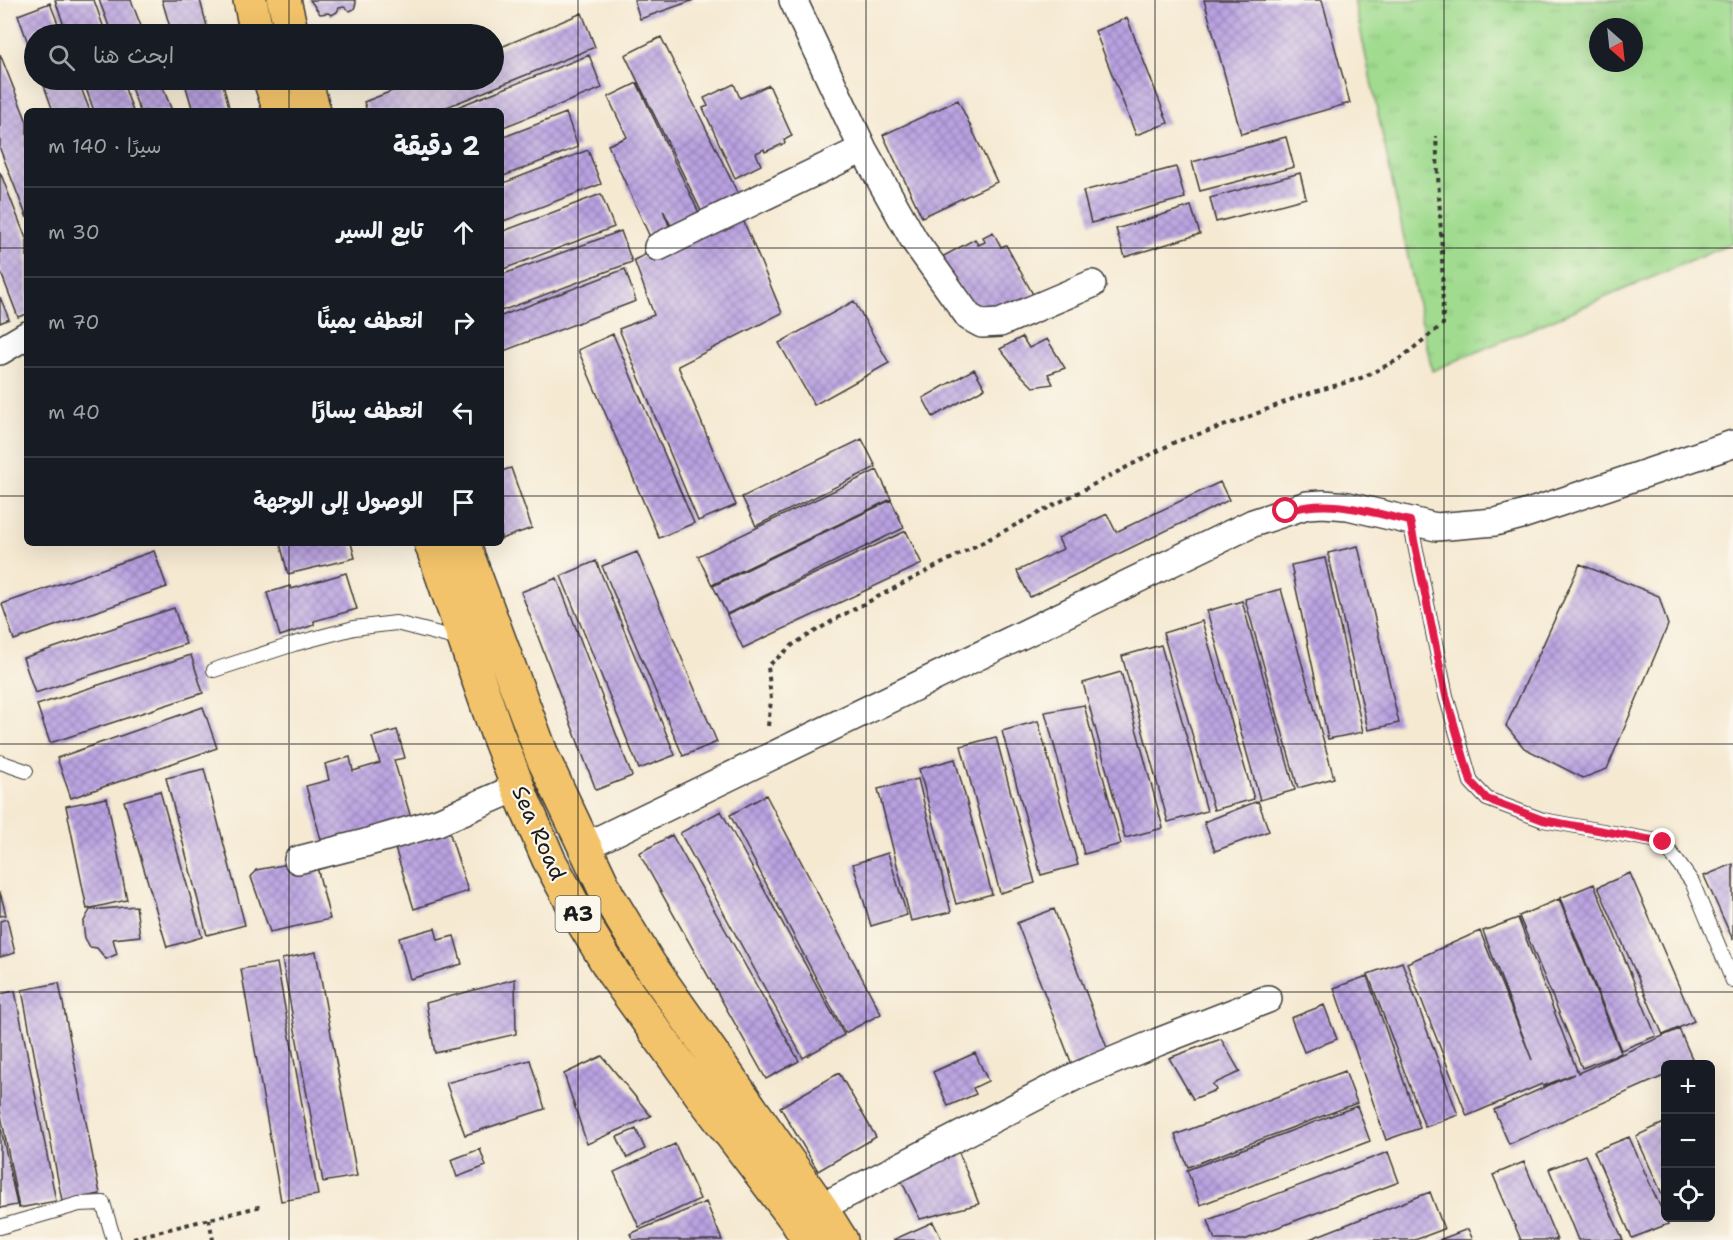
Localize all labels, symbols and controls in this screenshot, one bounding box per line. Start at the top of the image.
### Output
north arrow [1589,18,1643,72]
search box [24,24,504,90]
icon: search [45,41,78,74]
text: ابحث هنا [93,41,174,70]
text: 2 دقيقة [393,128,480,163]
text: سيرًا · 140 m [48,133,161,159]
text: تابع السير [337,216,423,245]
icon: ahead [447,216,480,249]
text: 30 m [48,219,100,245]
text: انعطف يمينًا [317,306,423,335]
icon: right [447,306,480,339]
text: 70 m [48,309,100,335]
text: انعطف يسارًا [311,396,423,425]
icon: left [447,396,480,429]
text: 40 m [48,399,100,425]
text: الوصول إلى الوجهة [253,486,423,515]
icon: arrive [447,486,480,519]
route start [1272,497,1298,523]
street label: Sea Road [505,781,573,885]
route end [1649,828,1675,854]
road number: A3 [556,896,600,932]
map controls [1661,1060,1715,1222]
button: + [1661,1060,1715,1114]
button: − [1661,1114,1715,1168]
button: locate [1661,1168,1715,1222]

